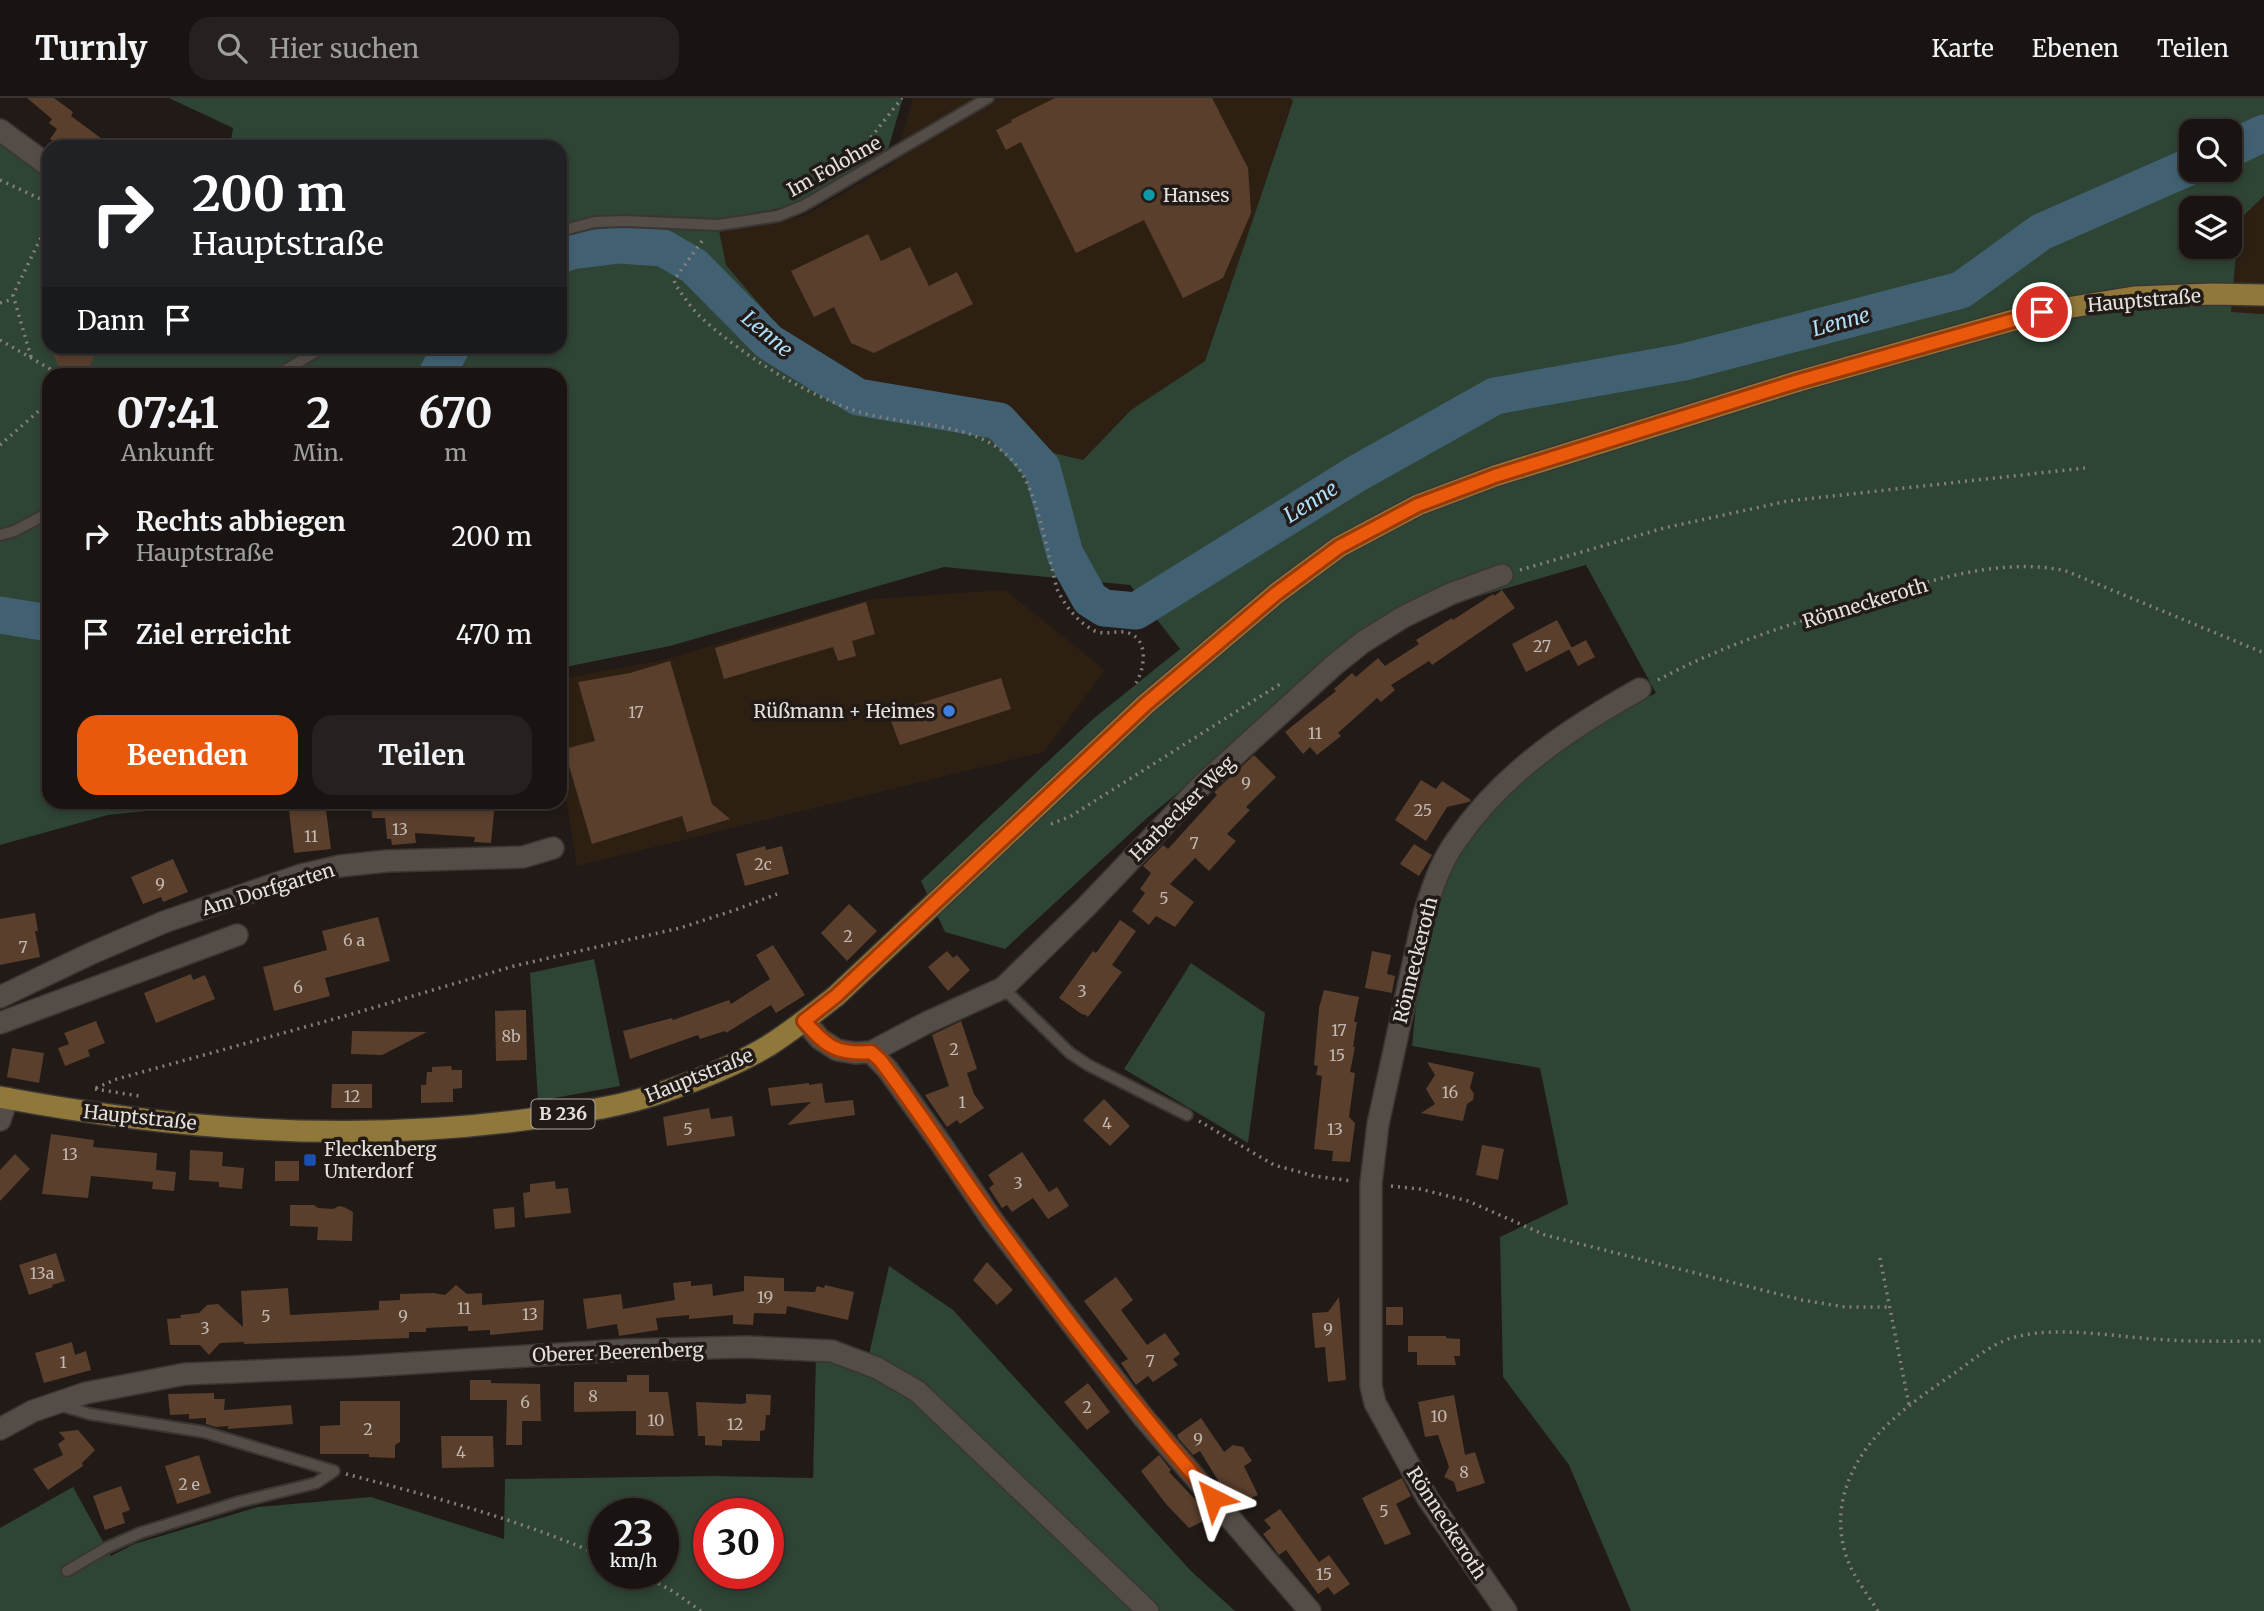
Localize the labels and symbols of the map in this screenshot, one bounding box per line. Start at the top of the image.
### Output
street label: Im Folohne [783,130,885,202]
place label: Hanses [1163,183,1230,207]
marker: Hanses [1141,187,1157,203]
pin [2012,282,2072,342]
street label: Hauptstraße [2086,283,2202,317]
water label: Lenne [1809,301,1873,342]
water label: Lenne [736,304,799,363]
water label: Lenne [1279,475,1343,529]
street label: Rönneckeroth [1800,572,1931,633]
house number: 27 [1533,636,1551,656]
place label: Rüßmann + Heimes [753,699,935,723]
house number: 17 [628,702,644,722]
marker: Rüßmann + Heimes [941,703,957,719]
house number: 11 [1308,723,1322,743]
street label: Harbecker Weg [1124,750,1240,866]
house number: 9 [1241,773,1251,793]
house number: 25 [1414,800,1432,820]
house number: 13 [392,819,408,839]
house number: 11 [304,826,318,846]
house number: 7 [1189,833,1199,853]
house number: 2c [754,854,772,874]
street label: Am Dorfgarten [198,857,338,921]
house number: 9 [155,874,165,894]
house number: 5 [1159,888,1169,908]
street label: Rönneckeroth [1388,894,1442,1026]
house number: 2 [843,926,853,946]
house number: 6 a [343,930,365,950]
house number: 7 [18,937,28,957]
house number: 6 [293,977,303,997]
house number: 3 [1077,981,1087,1001]
house number: 17 [1331,1020,1347,1040]
house number: 8b [501,1026,521,1046]
house number: 2 [949,1039,959,1059]
street label: Hauptstraße [642,1043,756,1107]
house number: 15 [1329,1045,1345,1065]
house number: 16 [1442,1082,1458,1102]
house number: 12 [344,1086,360,1106]
house number: 1 [958,1092,966,1112]
street label: Hauptstraße [82,1099,198,1135]
road number: B 236 [532,1099,594,1128]
house number: 4 [1102,1113,1112,1133]
house number: 5 [683,1119,693,1139]
house number: 13 [1327,1119,1343,1139]
place label: Fleckenberg Unterdorf [324,1137,437,1183]
house number: 13 [62,1144,78,1164]
marker: Fleckenberg Unterdorf [302,1152,318,1168]
house number: 3 [1013,1173,1023,1193]
house number: 13a [30,1263,55,1283]
house number: 19 [757,1287,773,1307]
house number: 11 [457,1298,471,1318]
house number: 13 [522,1304,538,1324]
house number: 5 [261,1306,271,1326]
house number: 9 [398,1306,408,1326]
house number: 3 [200,1318,210,1338]
house number: 9 [1323,1319,1333,1339]
street label: Oberer Beerenberg [532,1337,705,1367]
house number: 7 [1145,1351,1155,1371]
house number: 1 [59,1352,67,1372]
house number: 8 [588,1386,598,1406]
house number: 6 [520,1392,530,1412]
house number: 2 [1082,1397,1092,1417]
house number: 10 [1431,1406,1447,1426]
house number: 10 [648,1410,664,1430]
house number: 12 [727,1414,743,1434]
house number: 2 [363,1419,373,1439]
house number: 9 [1193,1429,1203,1449]
house number: 4 [456,1442,466,1462]
position arrow [1176,1461,1250,1535]
street label: Rönneckeroth [1402,1462,1493,1584]
house number: 8 [1459,1462,1469,1482]
house number: 2 e [178,1474,200,1494]
speed limit sign: 30 [693,1498,784,1589]
house number: 5 [1379,1501,1389,1521]
house number: 15 [1316,1564,1332,1584]

